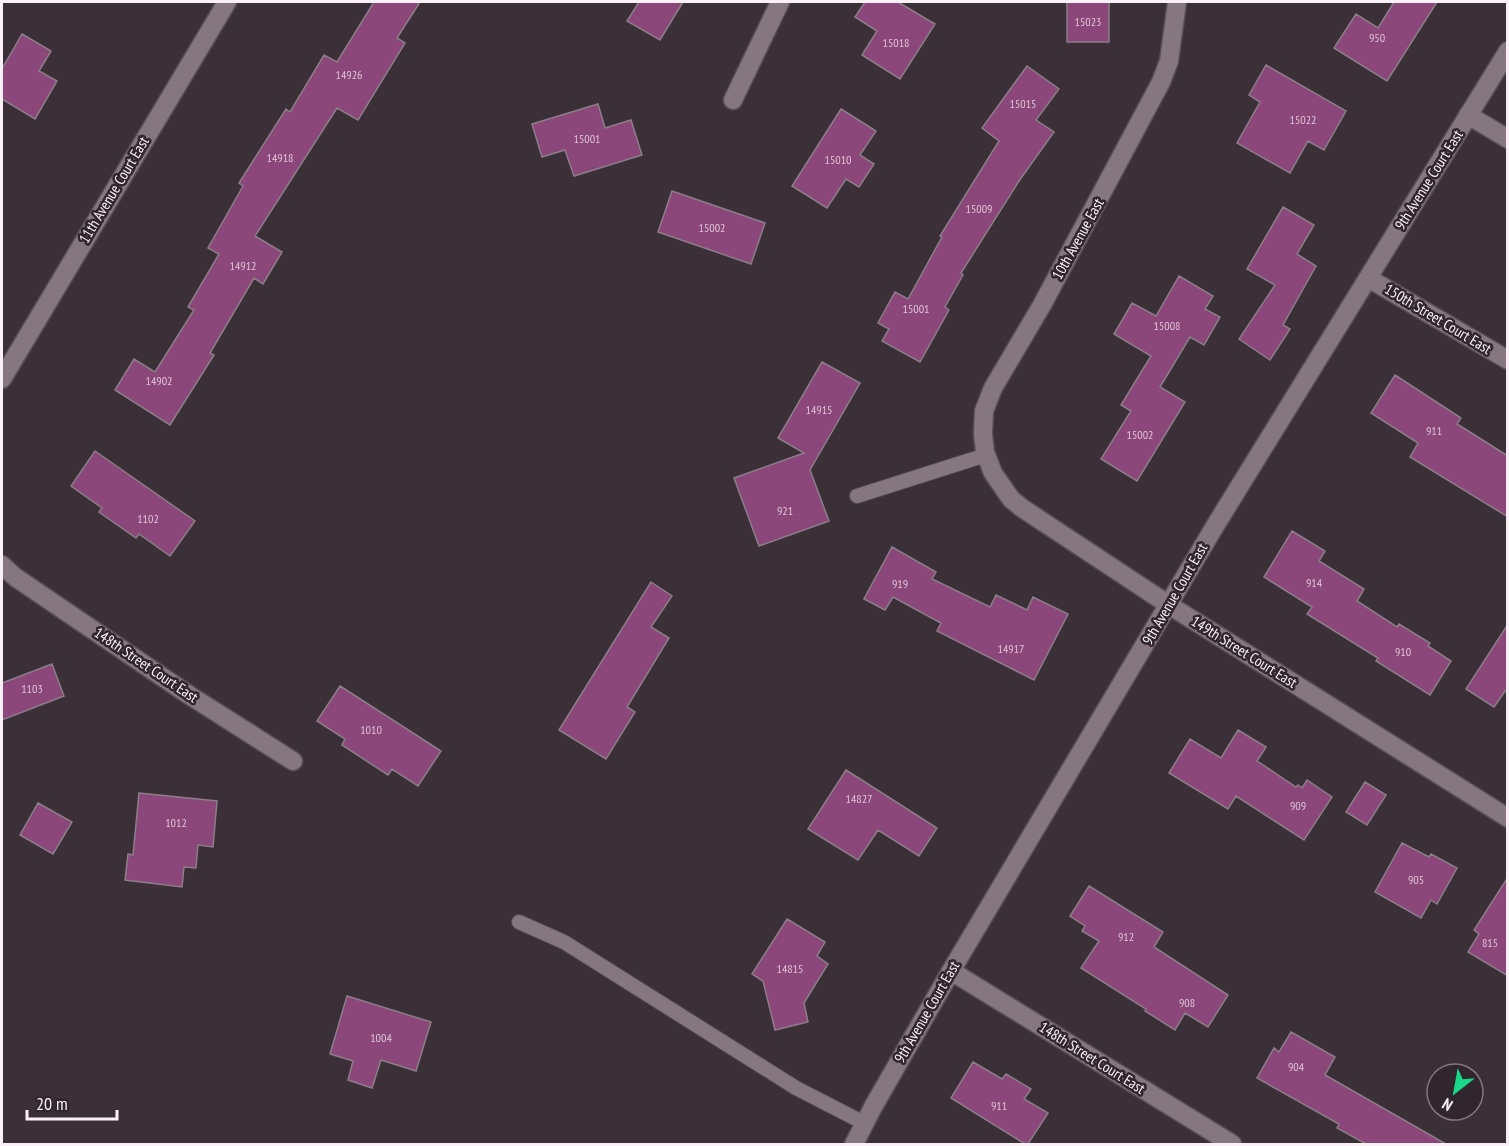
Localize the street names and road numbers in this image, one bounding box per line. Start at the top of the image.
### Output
street label: 9th Avenue Court East [1390,126,1467,233]
street label: 11th Avenue Court East [74,133,153,246]
street label: 10th Avenue East [1047,195,1108,283]
street label: 150th Street Court East [1381,279,1495,358]
street label: 9th Avenue Court East [1138,540,1211,648]
street label: 149th Street Court East [1188,611,1301,692]
street label: 148th Street Court East [91,623,202,706]
street label: 9th Avenue Court East [890,958,963,1066]
street label: 148th Street Court East [1036,1017,1149,1098]

